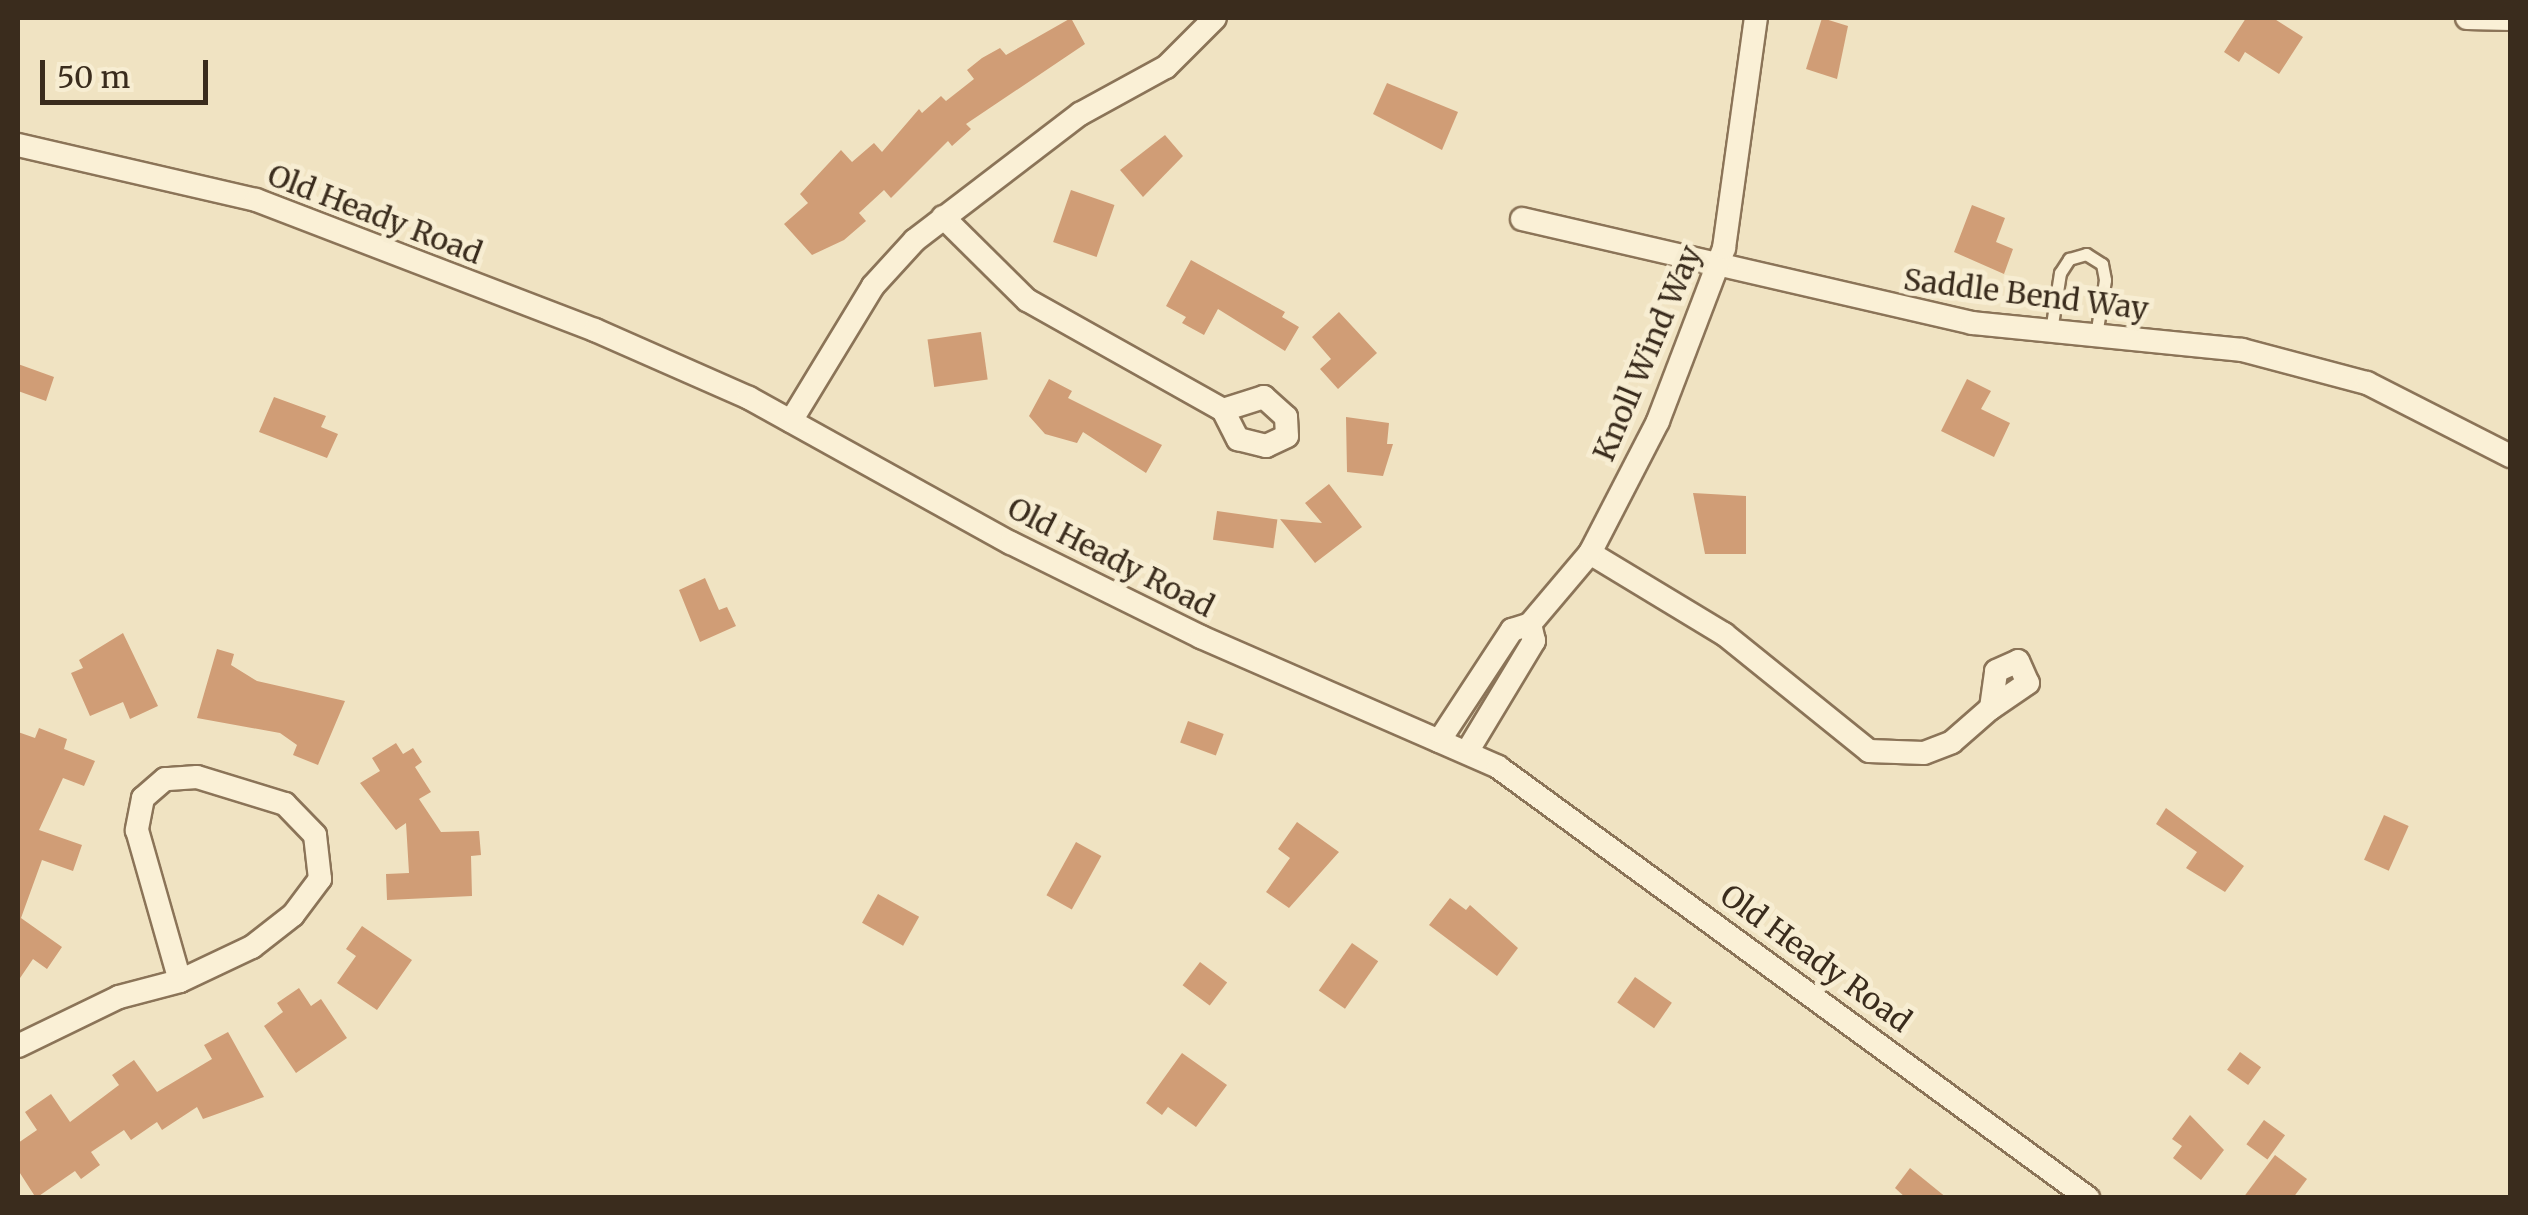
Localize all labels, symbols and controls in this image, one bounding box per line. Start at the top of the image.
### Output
scale bar [45,40,212,102]
text: 50 m [57,58,130,96]
street label: Old Heady Road [263,157,487,271]
street label: Knoll Wind Way [1585,240,1709,466]
street label: Saddle Bend Way [1901,261,2151,327]
street label: Old Heady Road [1002,490,1220,624]
street label: Old Heady Road [1714,877,1918,1039]

